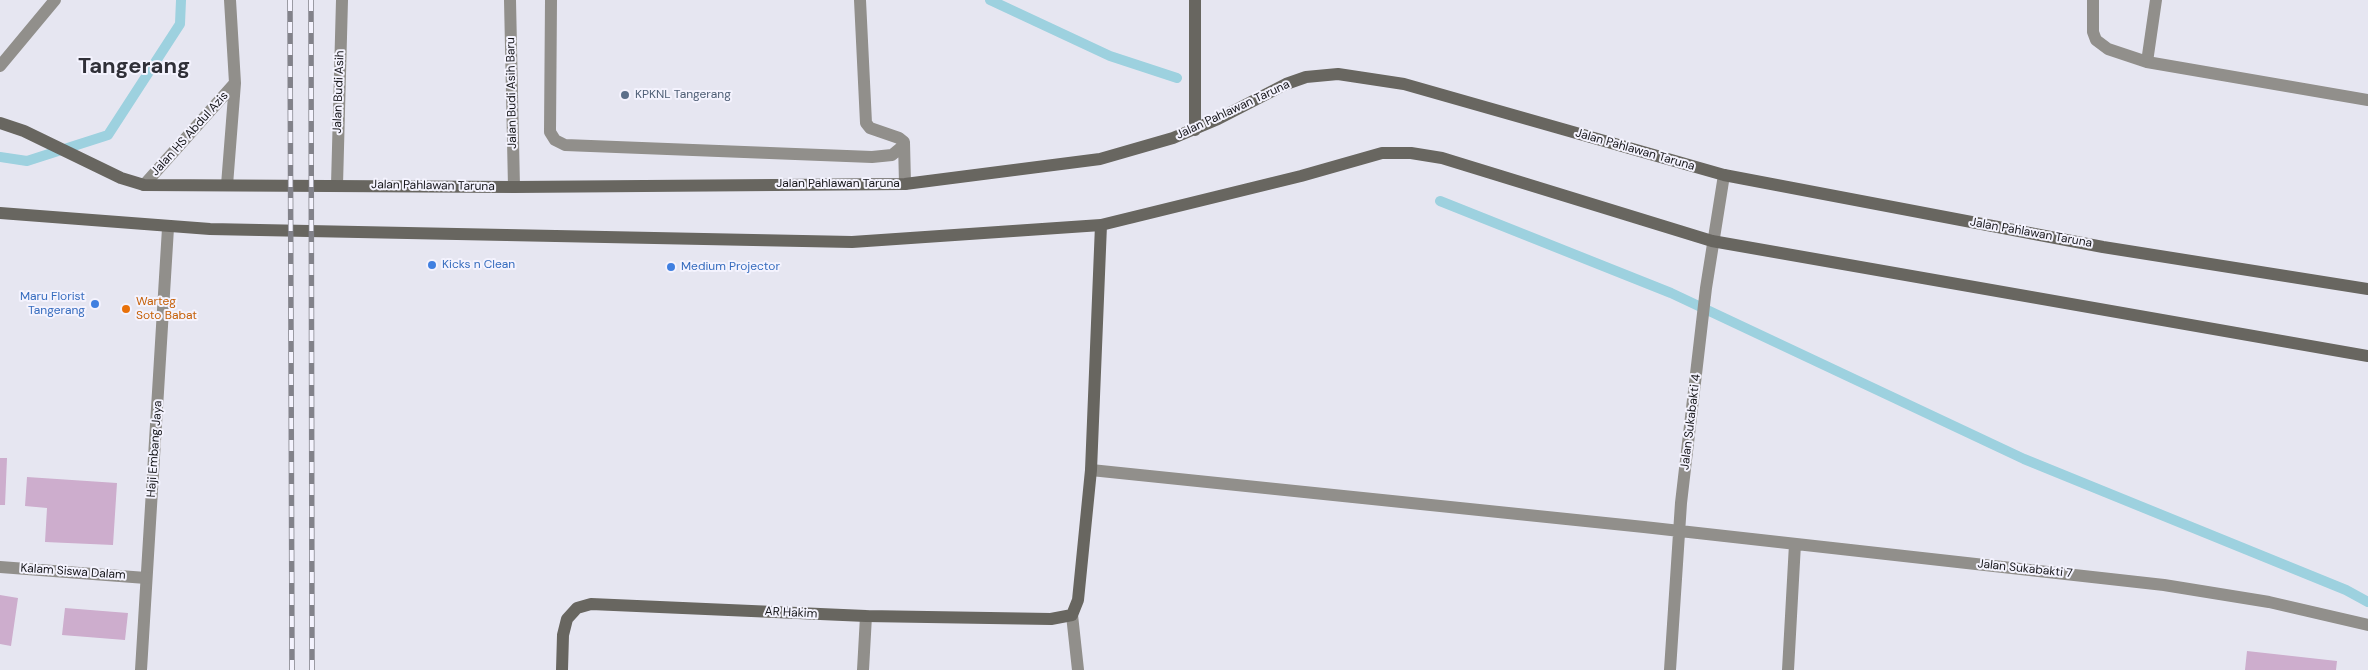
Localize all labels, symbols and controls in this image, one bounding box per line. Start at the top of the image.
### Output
street label: Jalan Budi Asih Baru [504,37,520,149]
street label: Jalan Budi Asih [330,50,348,134]
district label: Tangerang [78,54,190,80]
street label: Jalan Pahlawan Taruna [1174,77,1292,143]
place label: KPKNL Tangerang [635,88,731,102]
street label: Jalan HS Abdul Azis [148,89,232,179]
marker: KPKNL Tangerang [619,89,631,101]
street label: Jalan Pahlawan Taruna [1574,126,1696,174]
street label: Jalan Pahlawan Taruna [776,177,900,191]
street label: Jalan Pahlawan Taruna [371,178,495,194]
street label: Jalan Pahlawan Taruna [1969,215,2093,251]
place label: Kicks n Clean [442,258,515,272]
marker: Kicks n Clean [426,259,438,271]
place label: Medium Projector [681,260,780,274]
marker: Medium Projector [665,261,677,273]
place label: Maru Florist Tangerang [20,290,85,318]
place label: Warteg Soto Babat [136,295,197,323]
marker: Maru Florist Tangerang [89,298,101,310]
marker: Warteg Soto Babat [120,303,132,315]
street label: Jalan Sukabakti 4 [1678,373,1704,471]
street label: Haji Embang Jaya [144,400,166,498]
street label: Jalan Sukabakti 7 [1977,557,2073,581]
street label: Kalam Siswa Dalam [20,561,126,583]
street label: AR Hakim [764,604,818,622]

